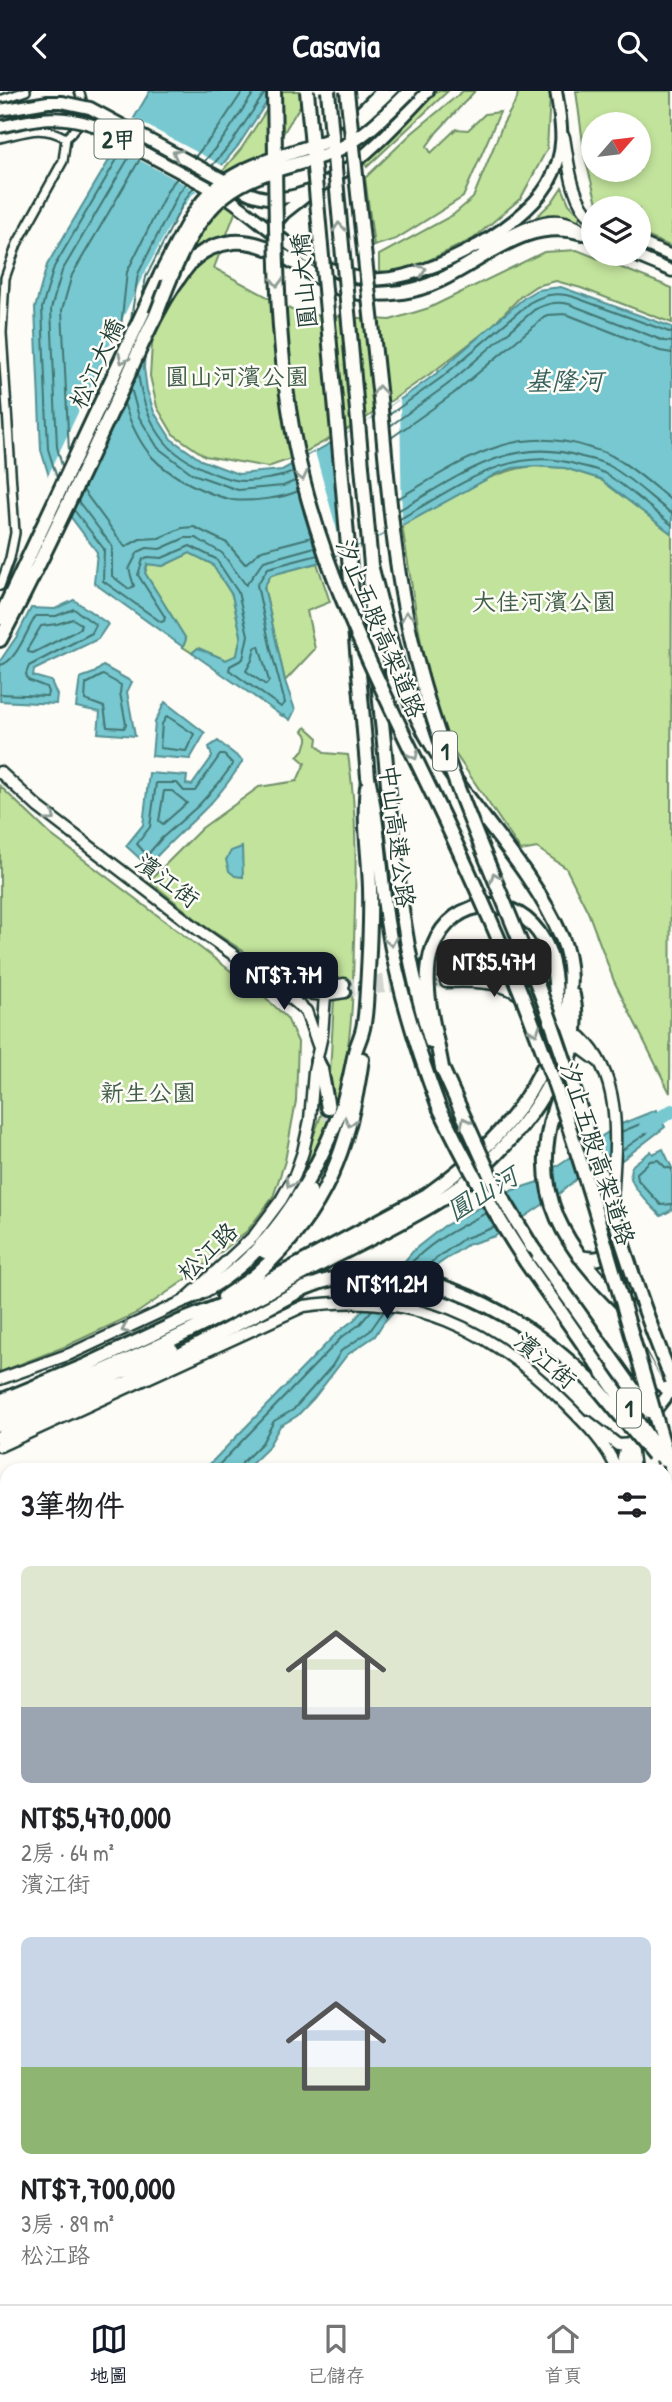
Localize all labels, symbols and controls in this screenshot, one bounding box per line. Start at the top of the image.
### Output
text: Casavia [292,24,380,67]
icon: back [21,27,59,65]
icon: search [613,27,651,65]
north arrow [581,112,651,182]
map controls [581,112,651,266]
road number: 2甲 [94,119,144,159]
one-way arrow [171,149,184,162]
button: layers [581,196,651,266]
one-way arrow [332,222,347,233]
street label: 圓山大橋 [283,232,323,330]
one-way arrow [416,265,428,279]
one-way arrow [269,277,285,287]
street label: 松江大橋 [61,313,131,413]
one-way arrow [117,352,131,364]
park label: 圓山河濱公園 [165,360,309,392]
water label: 基隆河 [525,363,607,398]
one-way arrow [372,384,387,395]
one-way arrow [294,470,308,482]
street label: 汐止五股高架道路 [329,533,433,723]
park label: 大佳河濱公園 [472,585,616,617]
one-way arrow [400,610,415,622]
road number: 1 [433,731,457,771]
one-way arrow [405,748,419,760]
street label: 中山高速公路 [373,763,423,909]
one-way arrow [43,809,56,822]
street label: 濱江街 [130,846,206,914]
one-way arrow [489,872,503,884]
one-way arrow [383,936,398,948]
pin: NT$5.47M [422,939,566,999]
text: NT$5.47M [452,946,536,977]
pin: NT$7.7M [219,953,349,1012]
text: NT$7.7M [246,959,322,990]
one-way arrow [526,1024,540,1036]
street label: 汐止五股高架道路 [553,1057,643,1249]
park label: 新生公園 [100,1076,196,1108]
one-way arrow [344,1116,358,1128]
one-way arrow [459,1117,473,1129]
water label: 圓山河 [440,1156,528,1228]
one-way arrow [285,1176,299,1188]
street label: 松江路 [170,1214,244,1288]
pin: NT$11.2M [315,1261,459,1321]
text: NT$11.2M [347,1268,427,1299]
one-way arrow [120,1321,133,1335]
street label: 濱江街 [508,1325,584,1395]
road number: 1 [617,1389,641,1427]
text: 3筆物件 [21,1485,124,1525]
icon: filters [613,1486,651,1524]
icon: home [273,1612,399,1738]
text: NT$5,470,000 [21,1797,171,1837]
text: 2房 · 64 m² [21,1837,114,1868]
text: 濱江街 [21,1868,90,1899]
icon: home [273,1983,399,2109]
text: NT$7,700,000 [21,2168,175,2208]
text: 3房 · 89 m² [21,2208,114,2239]
text: 松江路 [21,2239,90,2270]
tab: 地圖 [90,2320,128,2388]
tab: 已儲存 [307,2320,364,2388]
tab: 首頁 [544,2320,582,2388]

